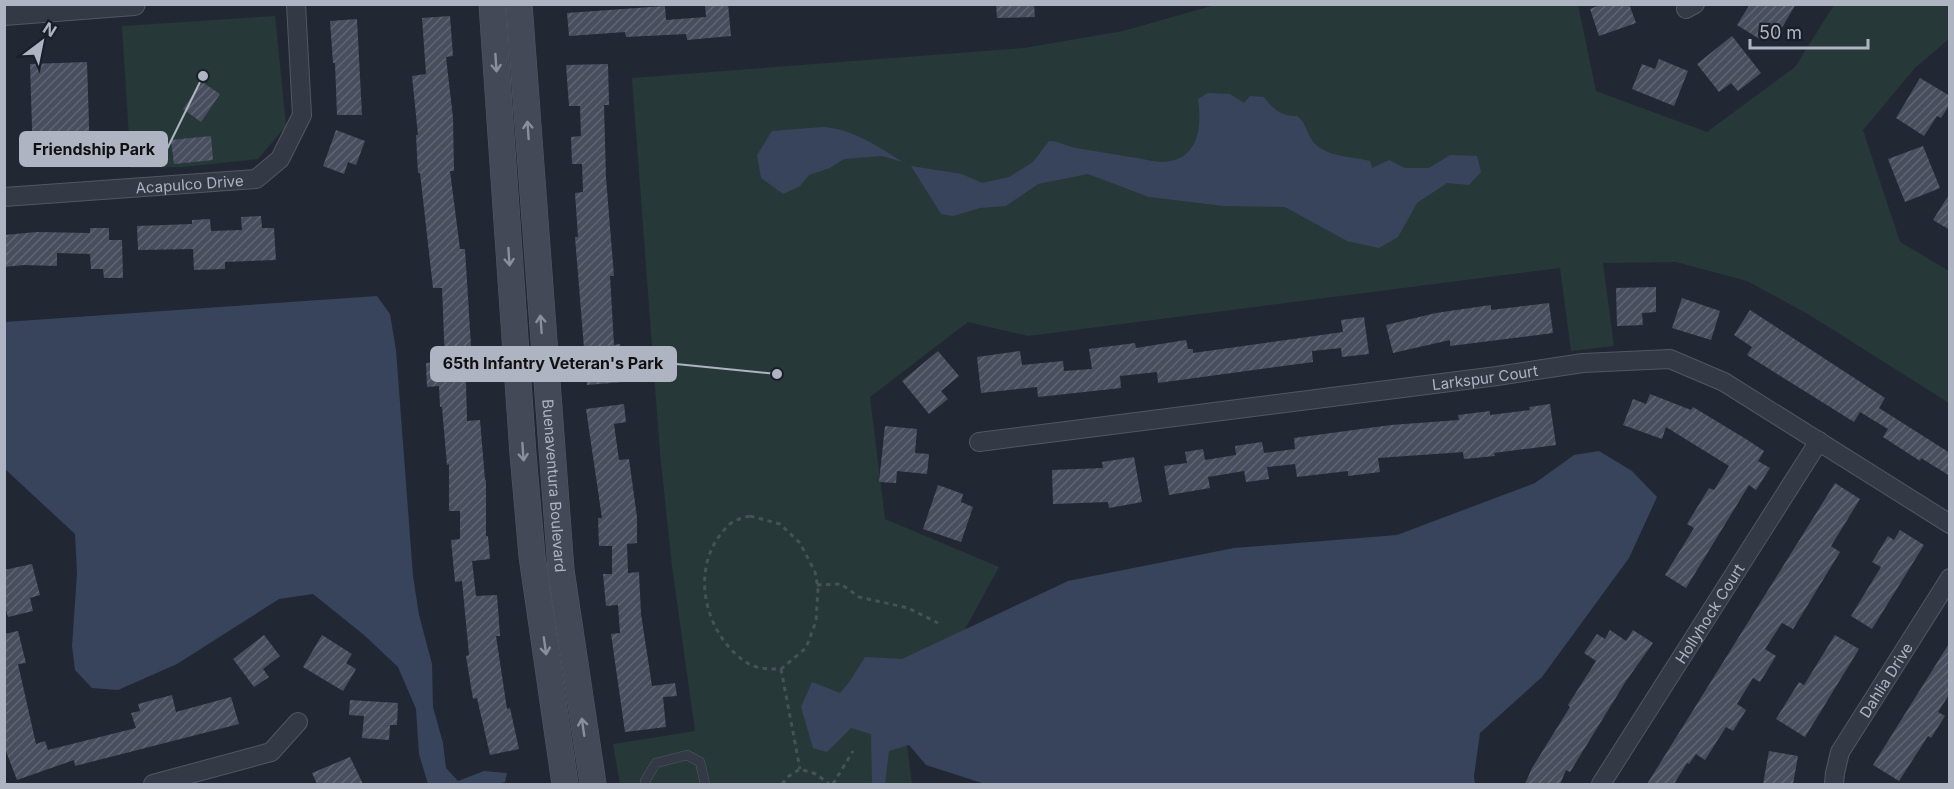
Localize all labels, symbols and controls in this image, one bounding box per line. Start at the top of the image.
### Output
north arrow [12,12,72,72]
scale bar [1750,12,1868,50]
text: N [39,18,60,41]
text: 50 m [1759,22,1802,43]
one-way arrow [490,52,501,72]
one-way arrow [522,120,533,140]
callout: Friendship Park [20,132,167,166]
text: Friendship Park [33,139,156,159]
street label: Acapulco Drive [135,170,244,197]
one-way arrow [504,247,515,267]
one-way arrow [536,315,547,335]
callout: 65th Infantry Veteran's Park [431,347,676,381]
text: 65th Infantry Veteran's Park [443,353,664,373]
street label: Larkspur Court [1431,360,1539,394]
street label: Buenaventura Boulevard [539,398,571,573]
one-way arrow [518,441,529,461]
street label: Hollyhock Court [1671,560,1748,667]
one-way arrow [539,635,550,655]
street label: Dahlia Drive [1855,639,1916,721]
one-way arrow [578,717,589,737]

